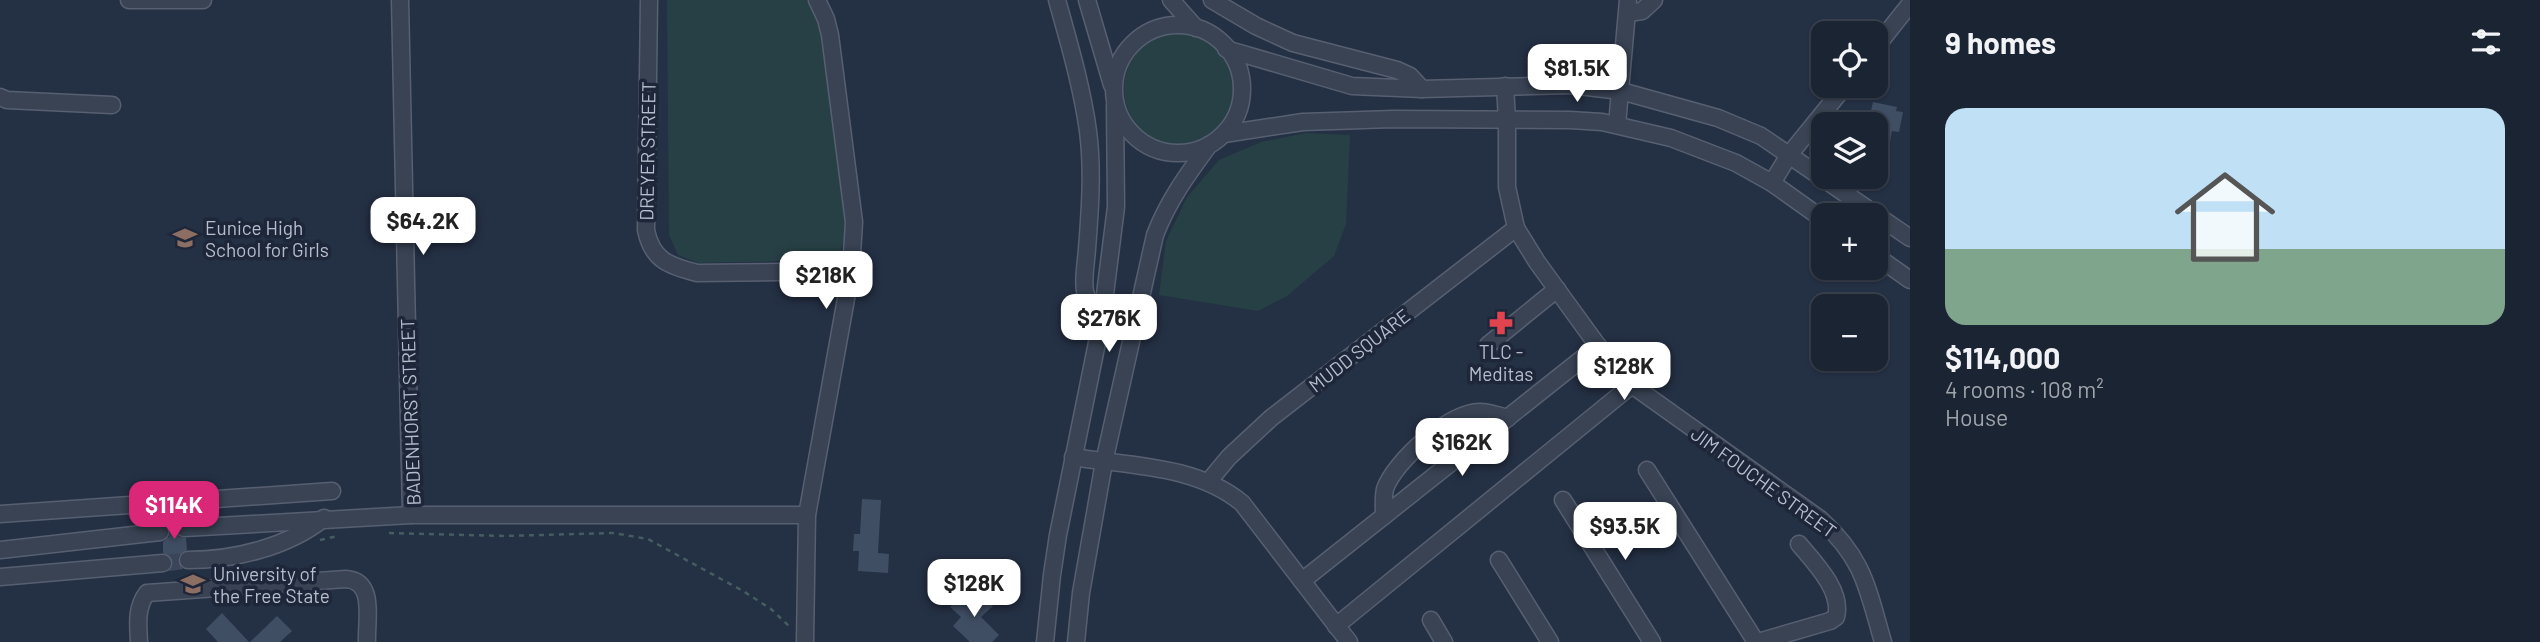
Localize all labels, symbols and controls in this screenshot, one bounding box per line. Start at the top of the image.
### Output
map controls [1811,21,1888,371]
button: locate [1811,21,1888,98]
icon: filters [2467,23,2505,61]
text: 9 homes [1945,24,2056,60]
pin: $81.5K [1520,44,1634,104]
text: $81.5K [1544,53,1610,81]
street label: DREYER STREET [634,81,660,221]
button: layers [1811,112,1888,189]
icon: home [2162,154,2288,280]
pin: $64.2K [366,198,480,257]
button: + [1811,203,1888,280]
text: $64.2K [387,206,459,234]
place label: Eunice High School for Girls [205,216,329,261]
school or university icon: Eunice High School for Girls [171,224,199,252]
pin: $218K [777,252,875,311]
text: $218K [796,260,856,288]
pin: $276K [1060,294,1158,354]
button: − [1811,294,1888,371]
text: $276K [1077,303,1141,331]
street label: MUDD SQUARE [1304,303,1414,397]
pharmacy icon: TLC - Meditas [1487,309,1515,337]
street label: BADENHORST STREET [395,318,425,506]
text: $114,000 [1945,339,2060,375]
place label: TLC - Meditas [1469,340,1533,385]
pin: $128K [1575,342,1673,402]
text: $128K [1593,351,1655,379]
text: 4 rooms · 108 m² [1945,375,2104,403]
text: House [1945,403,2008,431]
pin: $162K [1413,419,1511,478]
street label: JIM FOUCHE STREET [1687,422,1841,542]
text: $162K [1432,427,1492,455]
pin: $114K [125,482,223,541]
text: $114K [145,490,203,518]
pin: $93.5K [1568,503,1682,562]
text: $93.5K [1590,511,1660,539]
pin: $128K [925,560,1023,619]
place label: University of the Free State [213,562,330,607]
text: $128K [943,568,1005,596]
school or university icon: University of the Free State [179,570,207,598]

